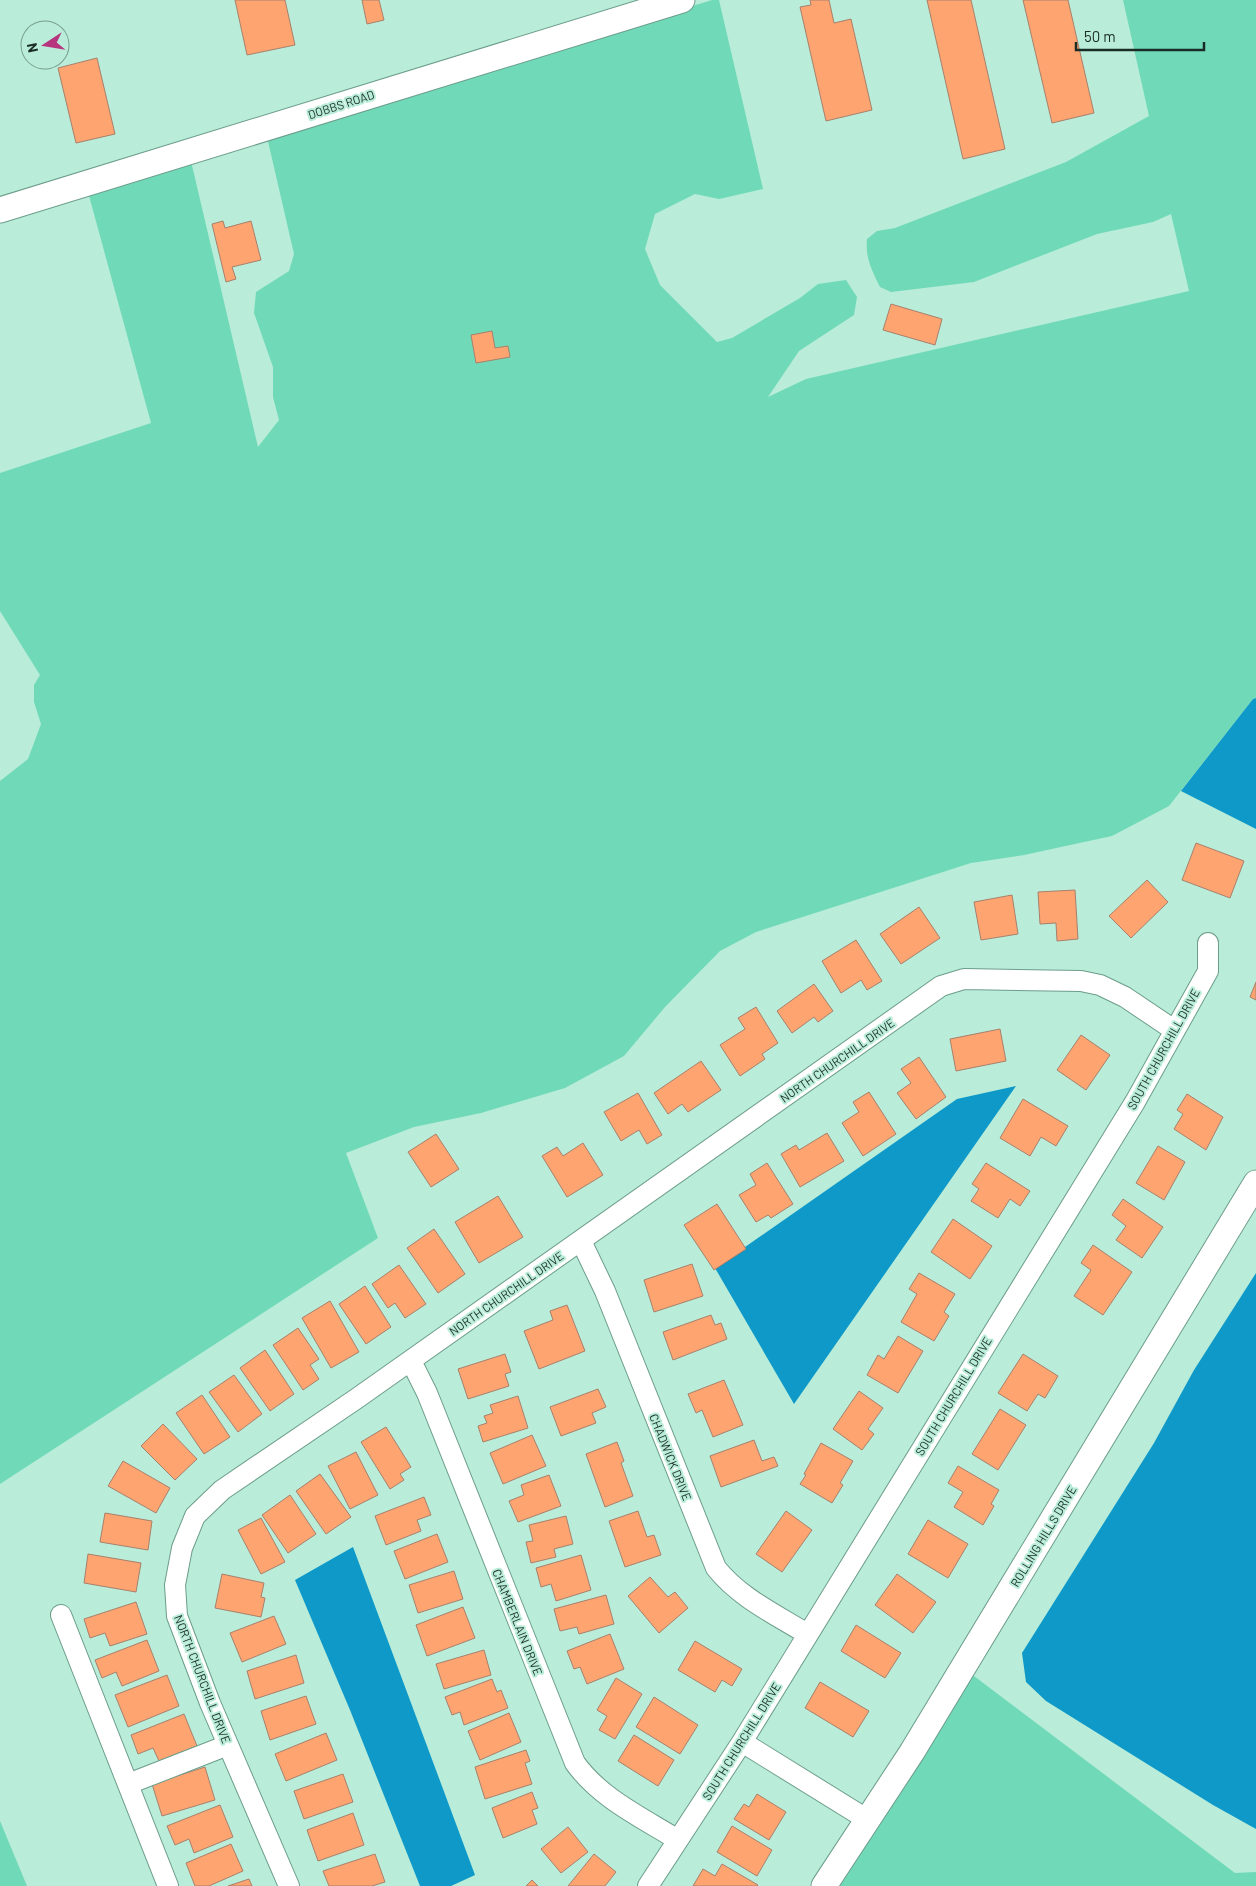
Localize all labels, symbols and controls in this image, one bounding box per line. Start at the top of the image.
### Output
north arrow [20,20,70,70]
scale bar [1076,20,1204,52]
text: 50 m [1084,27,1116,45]
text: N [23,41,41,54]
street label: DOBBS ROAD [306,87,376,121]
street label: SOUTH CHURCHILL DRIVE [1124,986,1202,1112]
street label: NORTH CHURCHILL DRIVE [777,1015,897,1105]
street label: NORTH CHURCHILL DRIVE [446,1248,566,1338]
street label: SOUTH CHURCHILL DRIVE [912,1334,994,1458]
street label: CHADWICK DRIVE [647,1412,695,1502]
street label: ROLLING HILLS DRIVE [1007,1483,1079,1589]
street label: CHAMBERLAIN DRIVE [490,1567,546,1677]
street label: NORTH CHURCHILL DRIVE [172,1613,234,1745]
street label: SOUTH CHURCHILL DRIVE [699,1680,783,1802]

